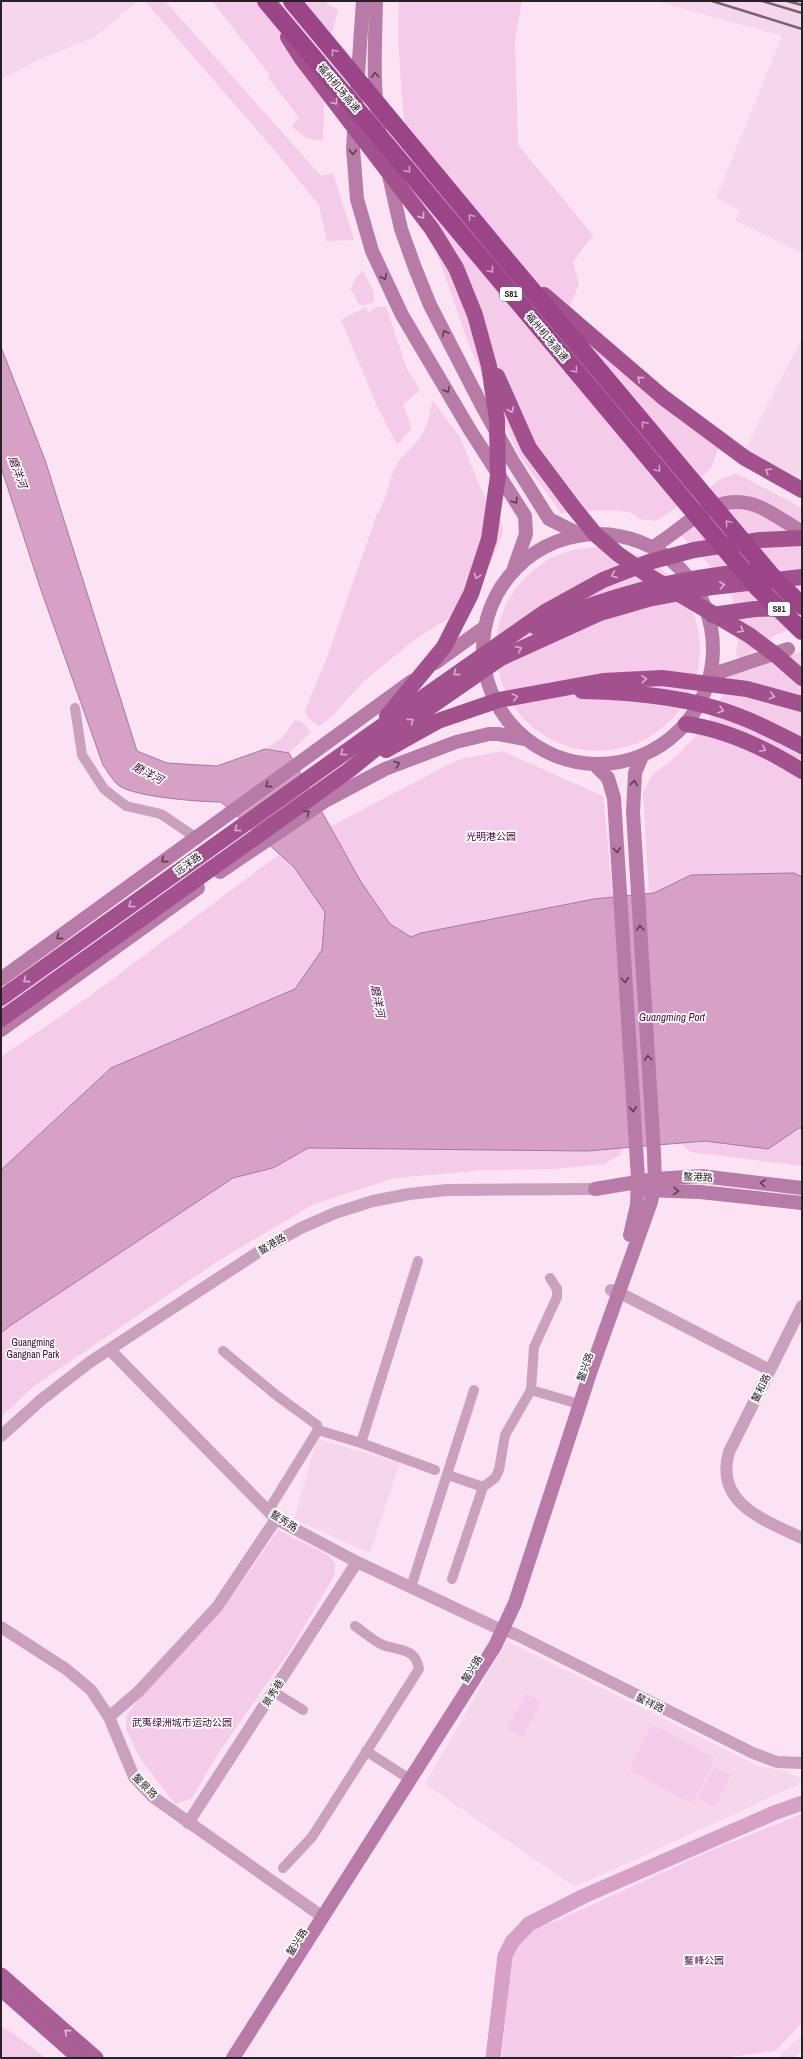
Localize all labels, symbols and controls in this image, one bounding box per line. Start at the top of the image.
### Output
one-way arrow [332,50,339,57]
street label: 福州机场高速 [315,61,363,115]
one-way arrow [371,72,380,78]
one-way arrow [330,98,337,105]
one-way arrow [349,149,358,155]
one-way arrow [403,166,410,173]
one-way arrow [418,212,425,219]
one-way arrow [468,215,475,222]
one-way arrow [487,265,494,273]
one-way arrow [379,272,387,280]
road number: S81 [500,287,522,301]
street label: 福州机场高速 [523,310,571,364]
one-way arrow [442,330,450,337]
one-way arrow [570,365,577,372]
one-way arrow [638,376,645,383]
one-way arrow [442,386,449,393]
one-way arrow [506,406,514,414]
one-way arrow [642,421,649,429]
water label: 磨洋河 [6,454,31,492]
one-way arrow [654,465,661,472]
one-way arrow [765,469,772,476]
one-way arrow [511,497,518,504]
one-way arrow [725,521,732,528]
one-way arrow [610,571,617,579]
one-way arrow [473,572,482,579]
one-way arrow [719,581,725,590]
road number: S81 [768,602,790,616]
one-way arrow [737,626,744,633]
one-way arrow [515,646,523,654]
one-way arrow [454,669,461,676]
one-way arrow [641,674,647,683]
one-way arrow [768,691,775,700]
one-way arrow [512,693,518,701]
one-way arrow [718,706,725,714]
one-way arrow [407,719,414,726]
one-way arrow [758,745,766,752]
one-way arrow [340,749,347,756]
water label: 磨洋河 [130,759,168,788]
one-way arrow [393,761,400,769]
one-way arrow [265,780,272,787]
one-way arrow [629,780,638,786]
one-way arrow [303,810,310,818]
one-way arrow [235,824,242,831]
park label: 光明港公园 [466,830,516,843]
one-way arrow [613,847,621,853]
street label: 远洋路 [172,850,204,878]
one-way arrow [161,856,168,863]
one-way arrow [129,900,136,907]
one-way arrow [636,925,645,931]
one-way arrow [56,932,63,940]
one-way arrow [23,975,30,982]
one-way arrow [621,977,630,983]
water label: 磨洋河 [368,983,388,1020]
water label: Guangming Port [639,1010,706,1024]
one-way arrow [644,1055,653,1061]
one-way arrow [629,1106,638,1112]
street label: 鳌港路 [683,1170,713,1184]
one-way arrow [760,1179,766,1188]
one-way arrow [673,1187,679,1195]
street label: 鳌港路 [256,1231,288,1257]
park label: Guangming Gangnan Park [7,1336,60,1361]
street label: 鳌兴路 [574,1351,596,1383]
street label: 鳌和路 [749,1372,773,1404]
street label: 鳌秀路 [268,1508,300,1534]
street label: 鳌兴路 [459,1653,485,1685]
street label: 景秀巷 [259,1677,287,1709]
street label: 鳌祥路 [634,1691,666,1715]
park label: 武夷绿洲城市运动公园 [132,1716,232,1729]
street label: 鳌景路 [130,1771,160,1801]
street label: 鳌兴路 [284,1926,310,1958]
park label: 鳌峰公园 [684,1954,724,1967]
one-way arrow [64,2030,71,2037]

